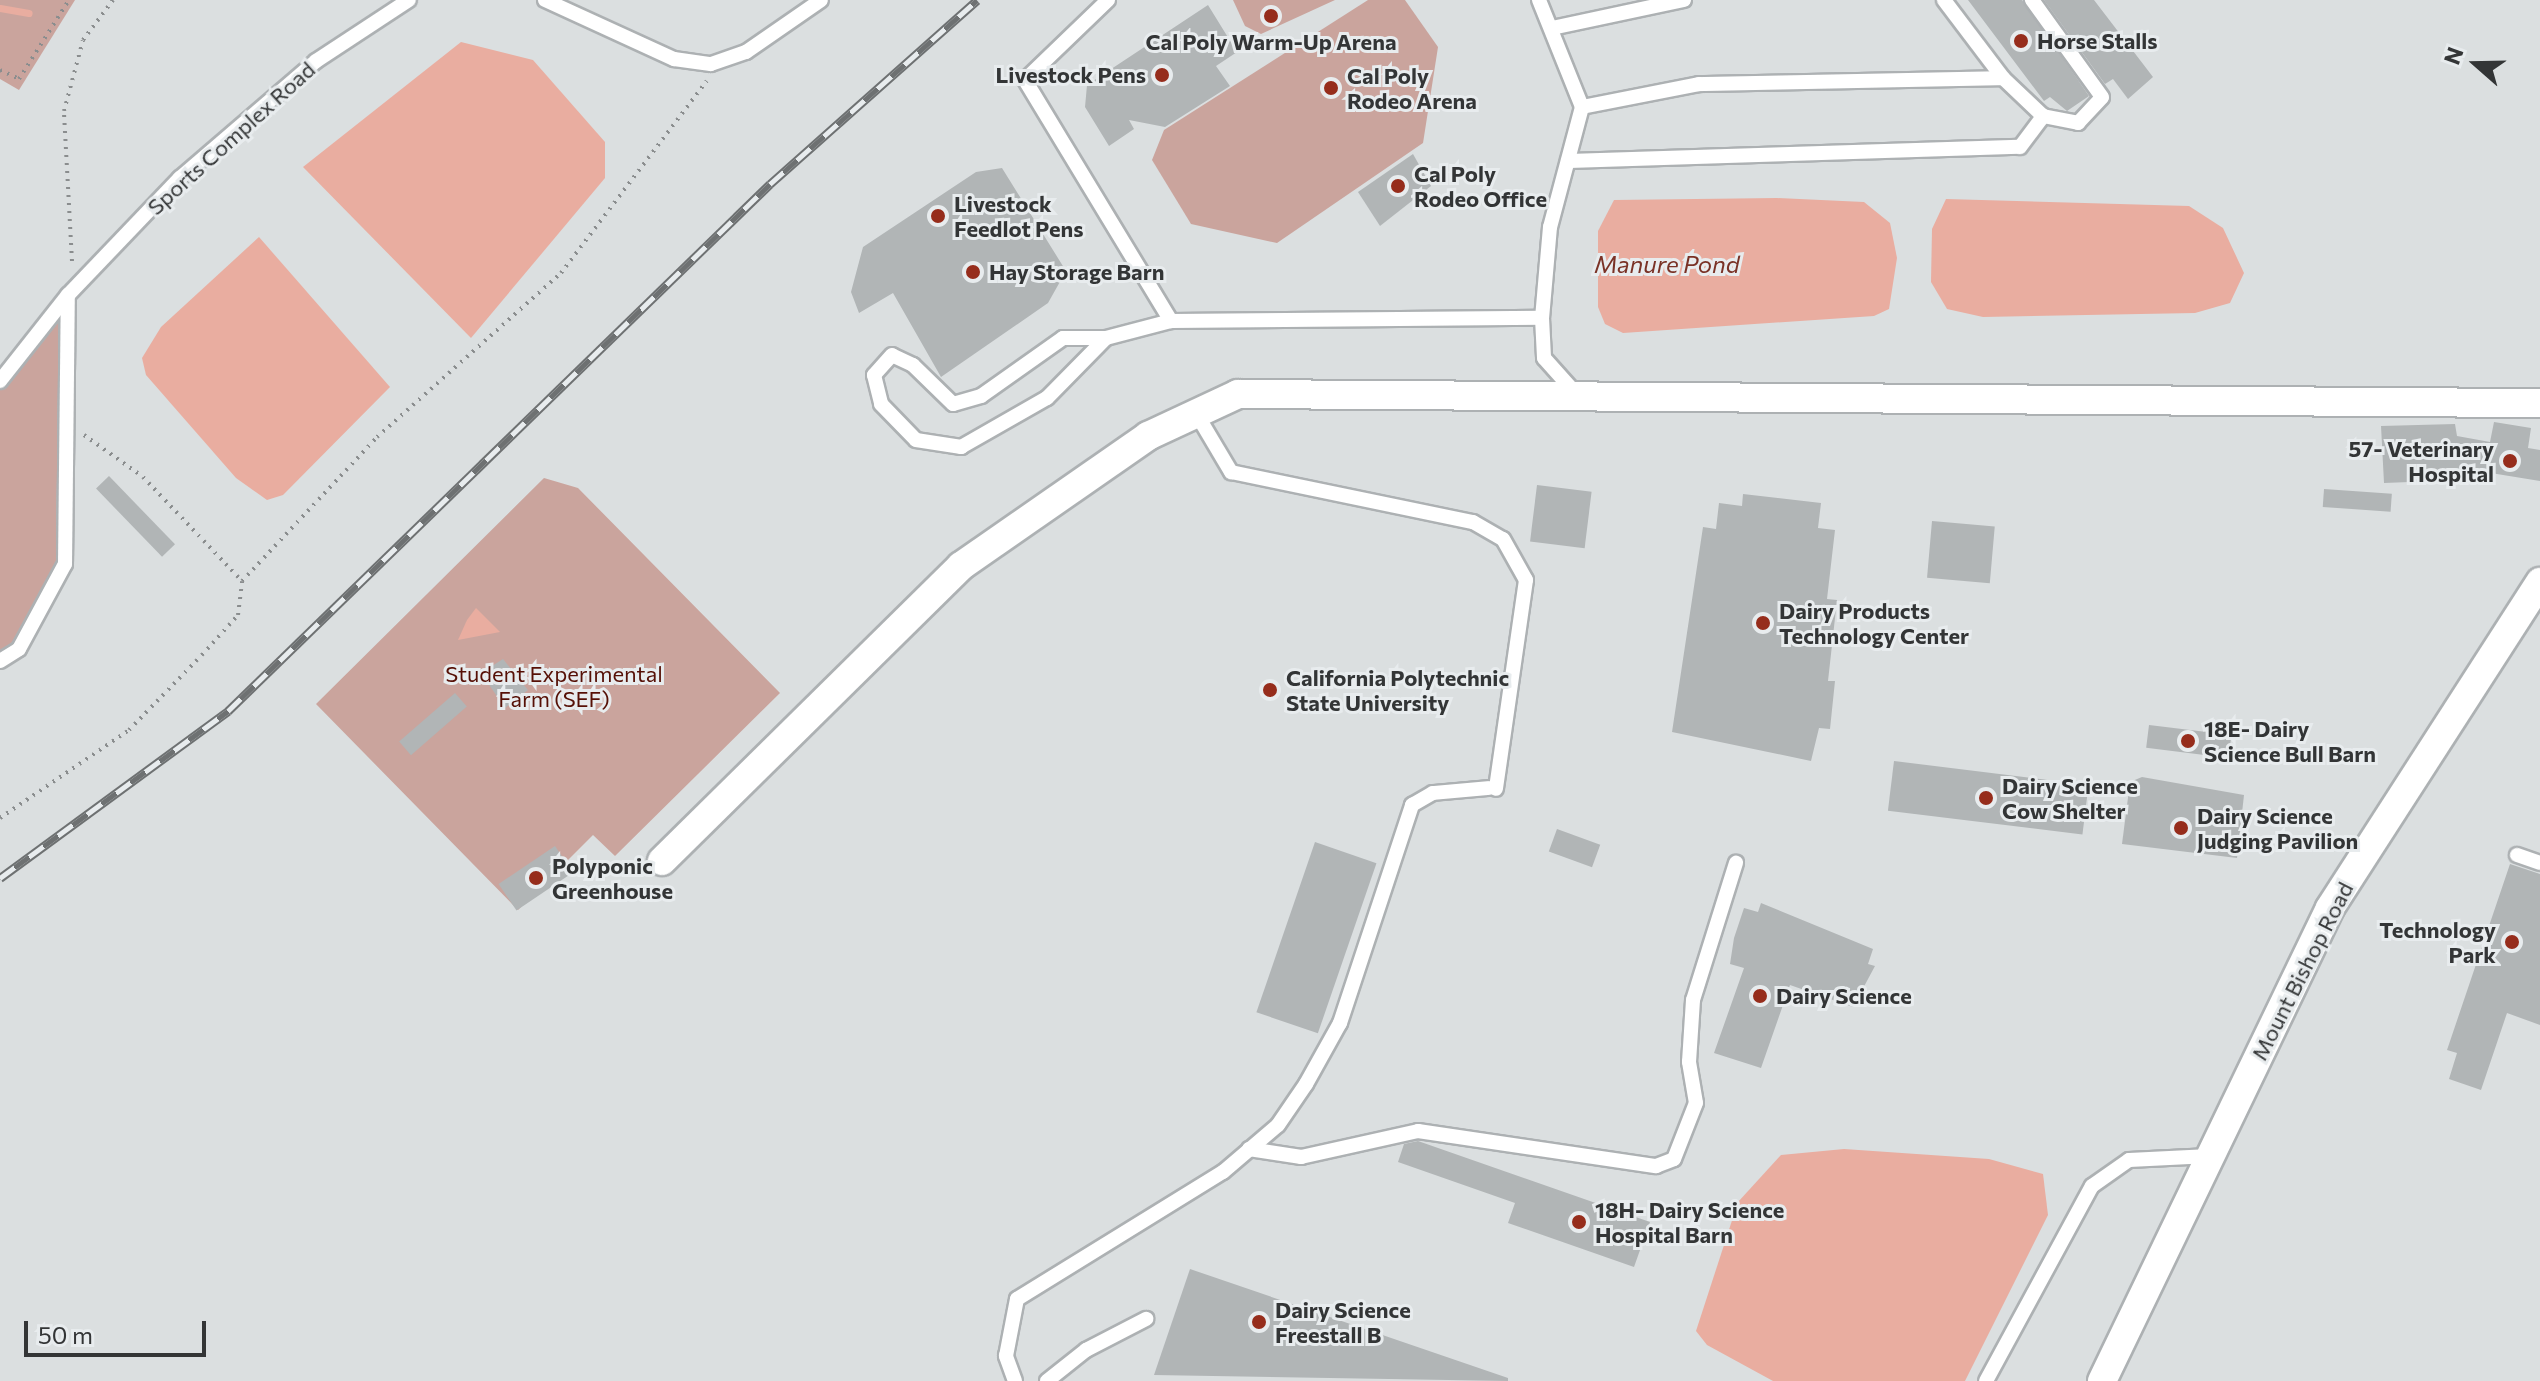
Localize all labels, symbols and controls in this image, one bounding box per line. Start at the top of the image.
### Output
marker: Cal Poly Warm-Up Arena [1262,7,1280,25]
north arrow [2436,24,2516,104]
place label: Horse Stalls [2037,28,2158,54]
place label: Cal Poly Warm-Up Arena [1146,29,1396,55]
marker: Horse Stalls [2012,32,2030,50]
text: N [2437,43,2468,68]
street label: Sports Complex Road [142,56,320,220]
place label: Livestock Pens [996,62,1146,88]
place label: Cal Poly Rodeo Arena [1347,62,1477,114]
marker: Livestock Pens [1153,66,1171,84]
marker: Cal Poly Rodeo Arena [1322,79,1340,97]
place label: Cal Poly Rodeo Office [1414,160,1547,212]
marker: Cal Poly Rodeo Office [1389,177,1407,195]
place label: Livestock Feedlot Pens [954,190,1084,242]
marker: Livestock Feedlot Pens [929,207,947,225]
water label: Manure Pond [1594,250,1740,278]
place label: Hay Storage Barn [989,259,1164,285]
marker: Hay Storage Barn [964,263,982,281]
place label: 57- Veterinary Hospital [2348,435,2494,486]
marker: 57- Veterinary Hospital [2501,452,2519,470]
place label: Dairy Products Technology Center [1779,597,1969,648]
marker: Dairy Products Technology Center [1754,614,1772,632]
park label: Student Experimental Farm (SEF) [445,660,663,712]
place label: California Polytechnic State University [1286,664,1509,716]
marker: California Polytechnic State University [1261,681,1279,699]
place label: 18E- Dairy Science Bull Barn [2204,715,2376,766]
marker: 18E- Dairy Science Bull Barn [2179,732,2197,750]
place label: Dairy Science Cow Shelter [2002,772,2138,824]
marker: Dairy Science Cow Shelter [1977,789,1995,807]
place label: Dairy Science Judging Pavilion [2197,802,2358,854]
marker: Dairy Science Judging Pavilion [2172,819,2190,837]
place label: Polyponic Greenhouse [552,852,673,904]
marker: Polyponic Greenhouse [527,869,545,887]
street label: Mount Bishop Road [2246,877,2358,1065]
place label: Technology Park [2379,916,2496,968]
marker: Technology Park [2503,933,2521,951]
place label: Dairy Science [1776,983,1912,1009]
marker: Dairy Science [1751,987,1769,1005]
place label: 18H- Dairy Science Hospital Barn [1595,1196,1784,1248]
marker: 18H- Dairy Science Hospital Barn [1570,1213,1588,1231]
place label: Dairy Science Freestall B [1275,1296,1411,1348]
scale bar [28,1305,210,1355]
marker: Dairy Science Freestall B [1250,1313,1268,1331]
text: 50 m [38,1320,93,1349]

